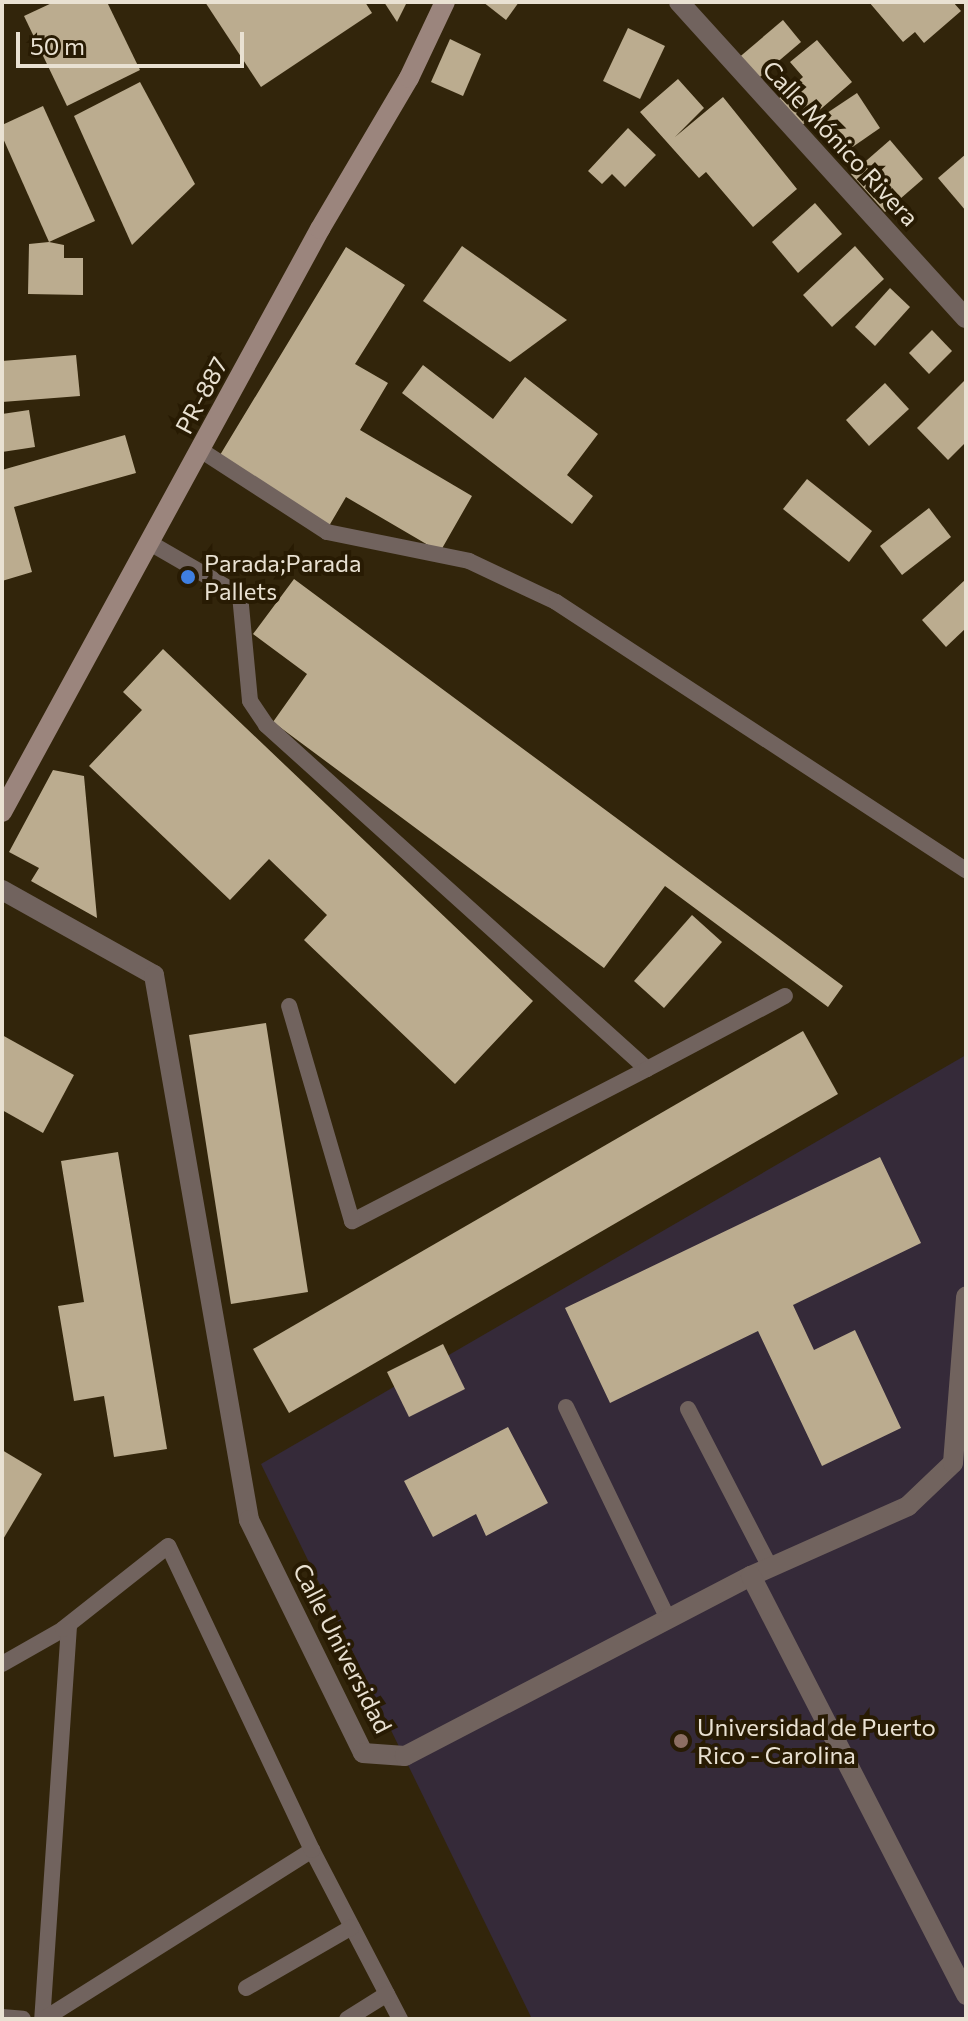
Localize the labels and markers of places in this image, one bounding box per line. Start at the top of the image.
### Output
place label: Parada;Parada Pallets [204,549,362,605]
marker: Parada;Parada Pallets [179,568,197,586]
place label: Universidad de Puerto Rico - Carolina [697,1713,936,1769]
marker: Universidad de Puerto Rico - Carolina [672,1732,690,1750]

